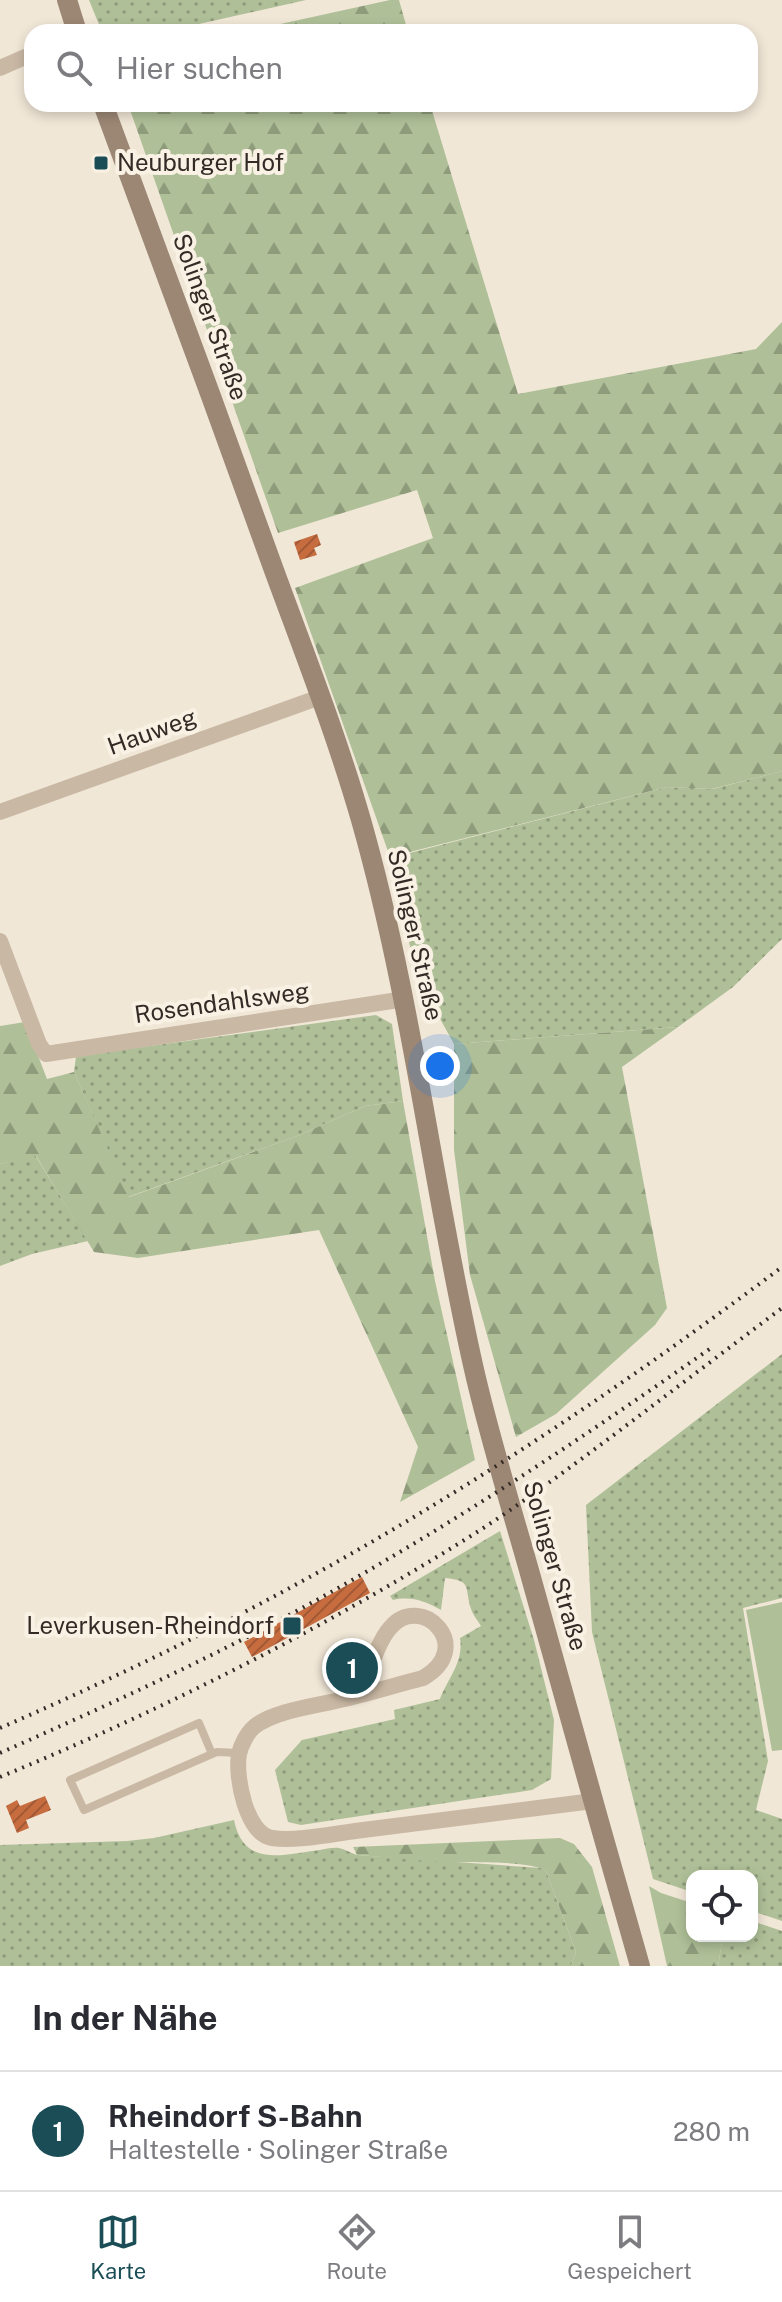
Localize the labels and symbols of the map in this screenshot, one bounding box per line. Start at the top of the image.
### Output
place label: Neuburger Hof [117,148,284,176]
marker: Neuburger Hof [92,154,110,172]
street label: Solinger Straße [168,230,254,404]
street label: Hauweg [103,702,200,760]
street label: Solinger Straße [383,846,449,1023]
street label: Rosendahlsweg [133,976,311,1028]
your location [420,1046,460,1086]
street label: Solinger Straße [518,1478,594,1654]
place label: Leverkusen-Rheindorf [26,1611,274,1639]
marker: Leverkusen-Rheindorf [281,1615,303,1637]
pin: 1 [326,1638,378,1698]

